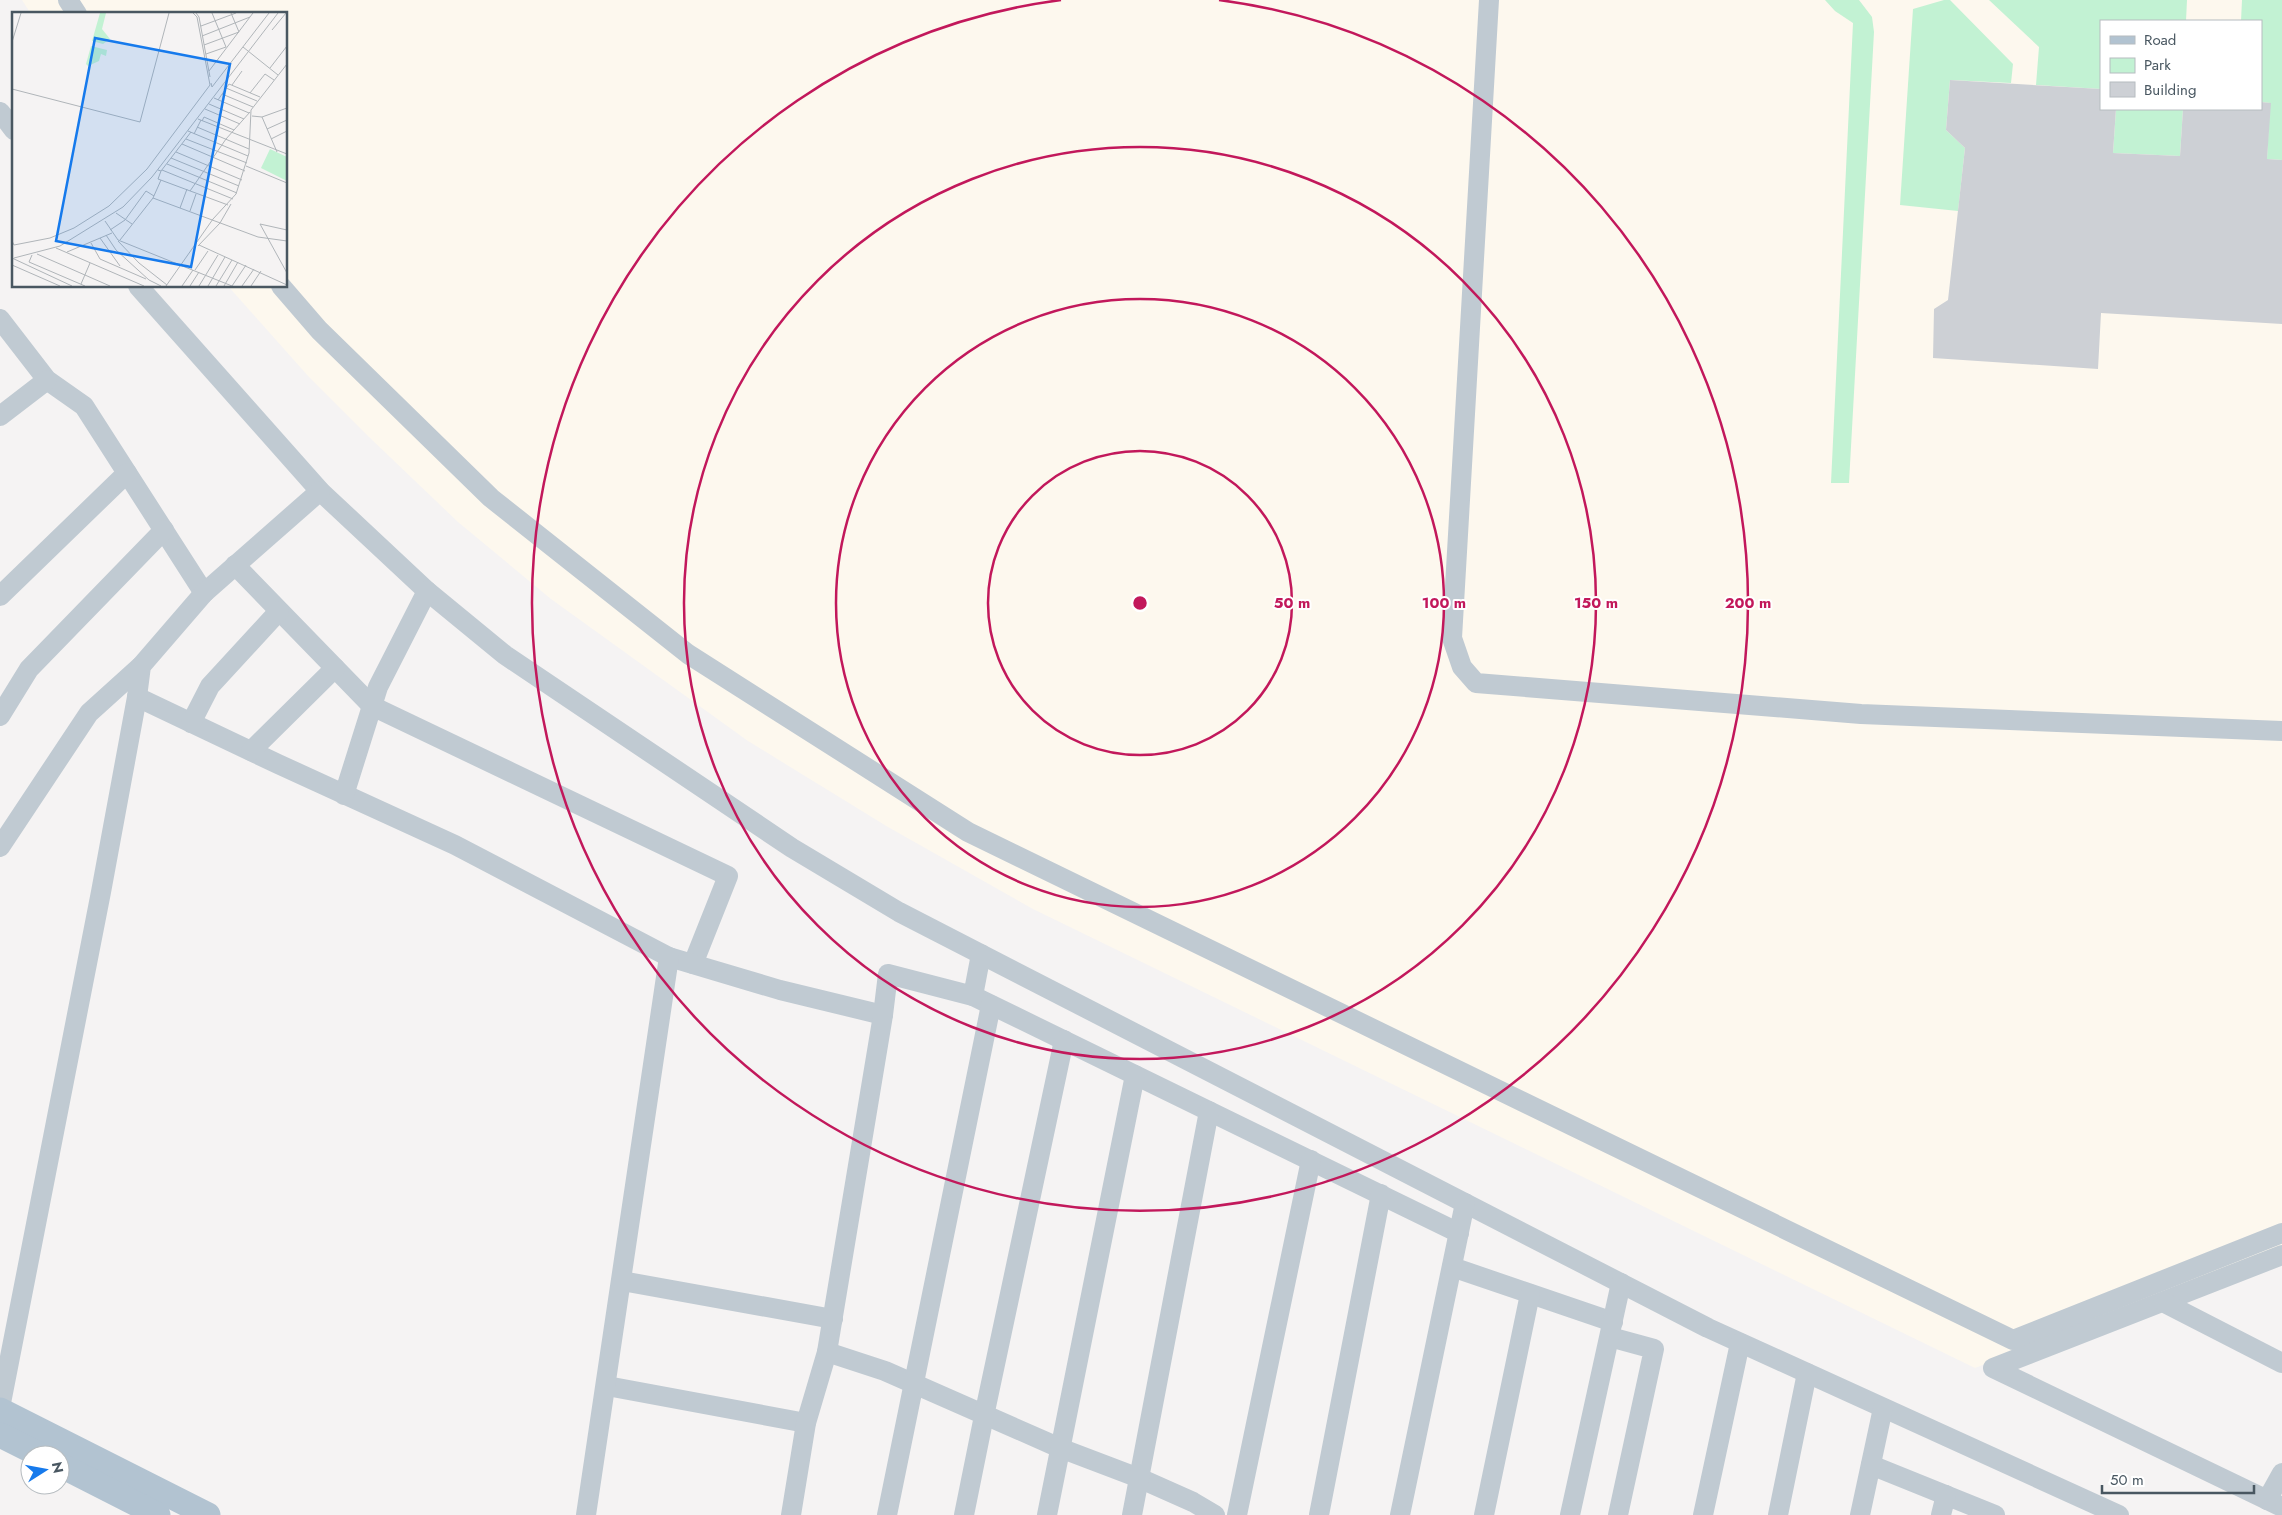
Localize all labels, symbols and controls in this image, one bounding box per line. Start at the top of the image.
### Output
inset map [12,12,288,288]
legend [2100,20,2262,110]
text: Road [2144,29,2176,51]
text: Park [2144,54,2171,76]
text: Building [2144,79,2196,101]
text: 50 m [1274,592,1310,614]
text: 100 m [1422,592,1466,614]
text: 150 m [1574,592,1618,614]
text: 200 m [1725,592,1771,614]
centre of rings [1131,594,1149,612]
north arrow [20,1445,70,1495]
text: N [47,1460,69,1475]
scale bar [2102,1462,2254,1494]
text: 50 m [2110,1469,2144,1491]

